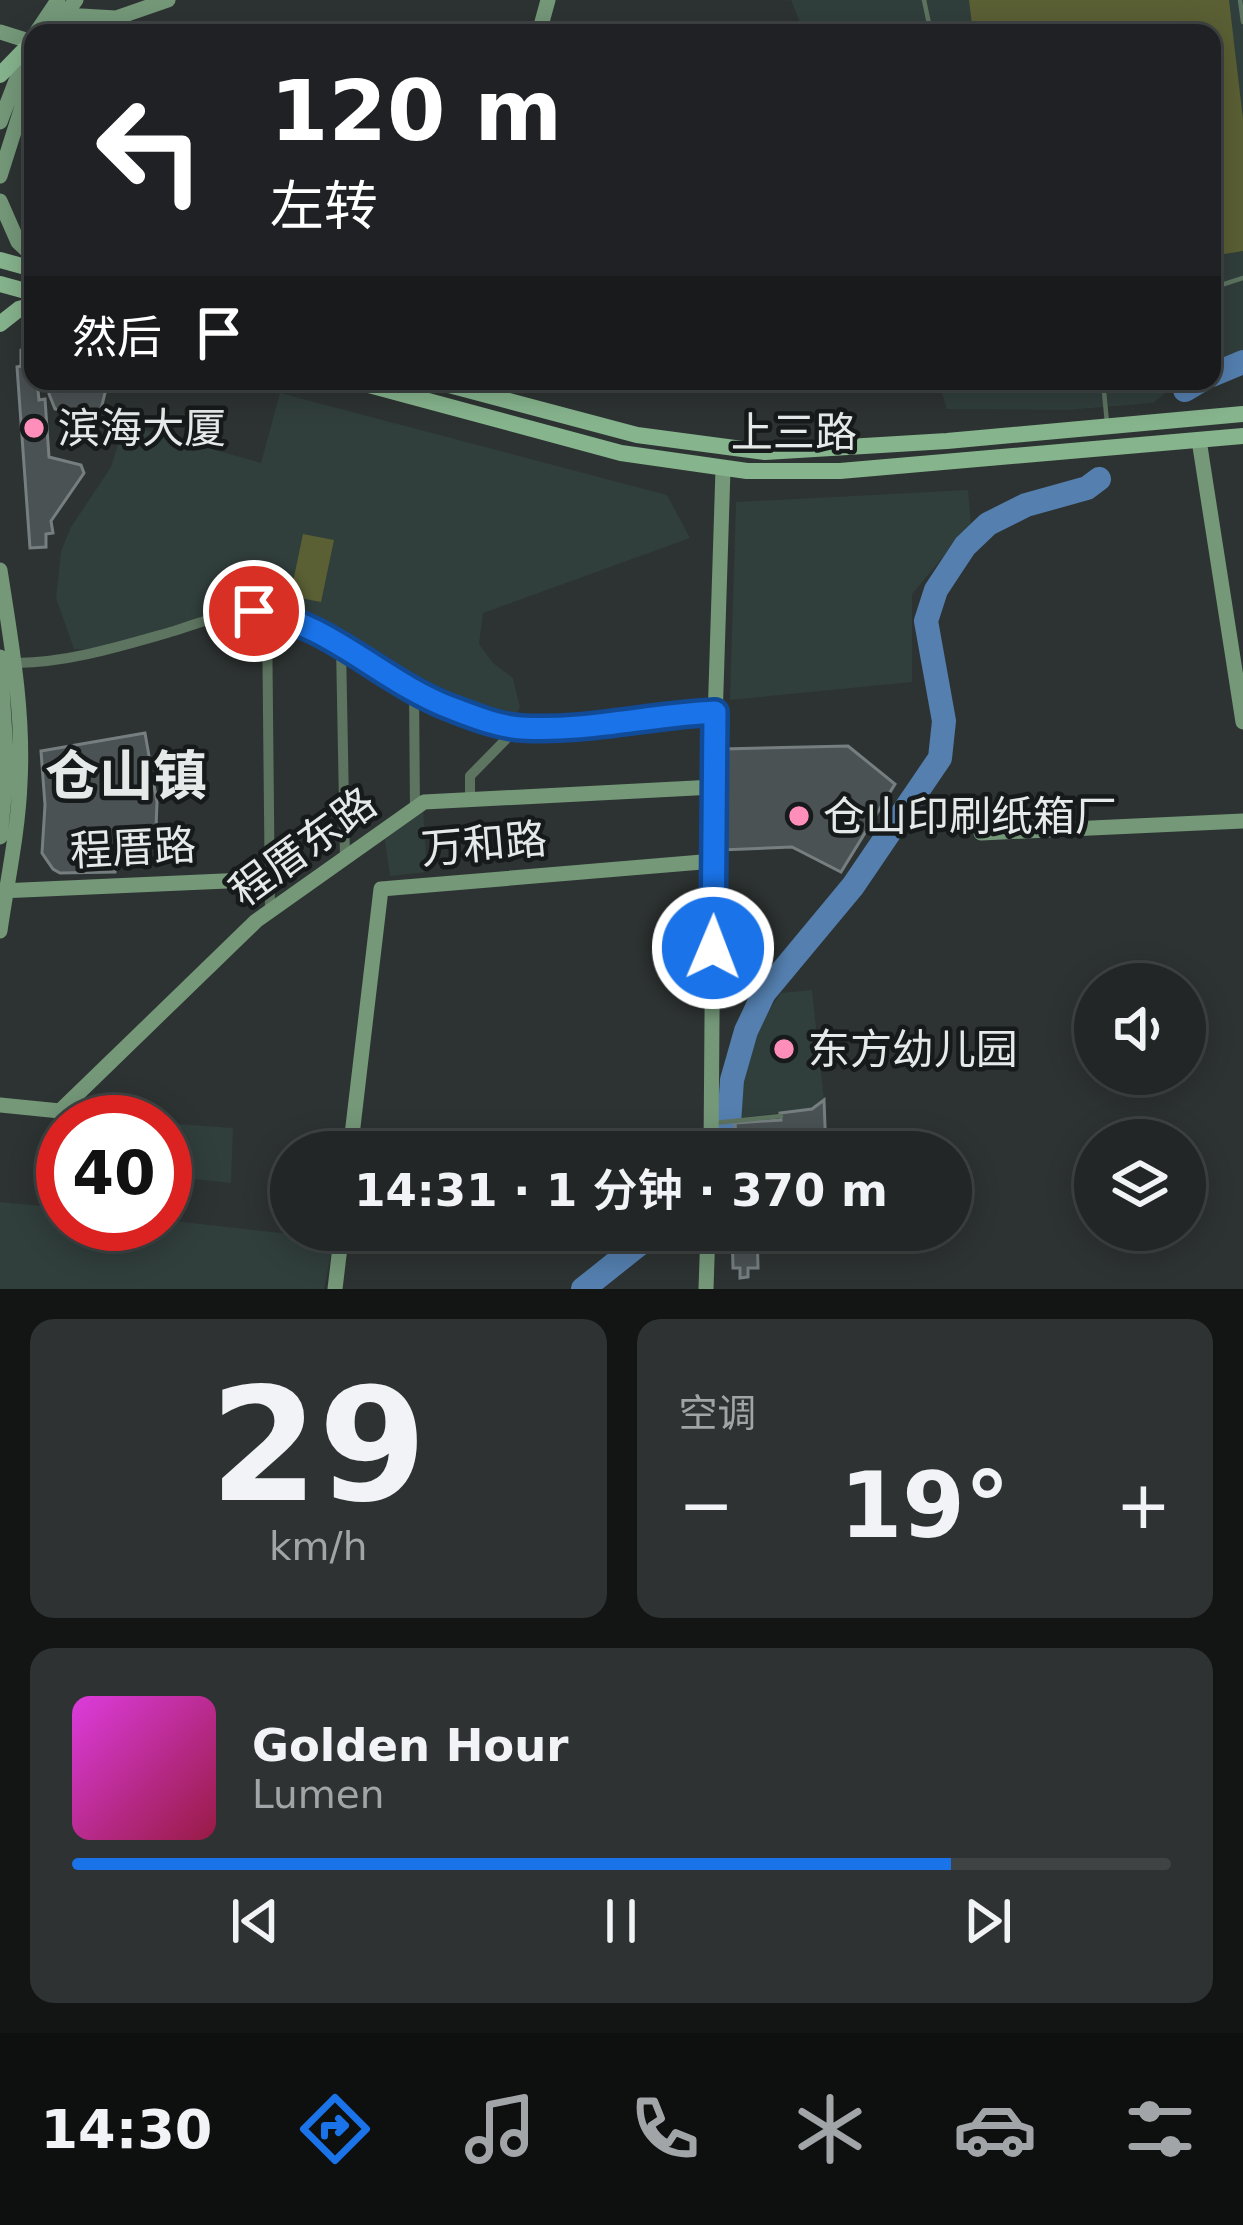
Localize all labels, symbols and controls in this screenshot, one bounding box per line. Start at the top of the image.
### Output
text: 120 m [270,62,562,160]
icon: left [72,72,228,228]
text: 左转 [270,175,378,238]
icon: arrive [186,300,252,366]
text: 然后 [72,311,162,364]
place label: 滨海大厦 [58,404,226,453]
street label: 上三路 [731,408,857,457]
marker: 滨海大厦 [21,415,47,441]
pin [203,560,305,662]
icon: arrive [221,578,287,644]
district label: 仓山镇 [45,745,207,808]
street label: 程厝东路 [221,778,385,916]
place label: 仓山印刷纸箱厂 [823,792,1117,841]
marker: 仓山印刷纸箱厂 [786,803,812,829]
street label: 万和路 [419,814,549,874]
street label: 程厝路 [69,820,197,876]
position arrow [650,885,776,1011]
map controls [1074,963,1206,1251]
button: sound [1074,963,1206,1095]
place label: 东方幼儿园 [808,1025,1018,1074]
marker: 东方幼儿园 [771,1036,797,1062]
speed limit sign: 40 [36,1095,192,1251]
button: layers [1074,1119,1206,1251]
text: 14:31 · 1 分钟 · 370 m [354,1164,888,1217]
text: 29 [210,1355,427,1537]
text: 空调 [679,1391,757,1436]
text: 19° [840,1453,1010,1558]
text: − [679,1467,734,1544]
text: + [1116,1467,1171,1544]
text: km/h [269,1524,367,1569]
text: Golden Hour [252,1719,569,1772]
text: Lumen [252,1772,384,1817]
icon: previous [222,1888,288,1954]
icon: pause [588,1888,654,1954]
icon: next [955,1888,1021,1954]
icon: directions [293,2087,377,2171]
icon: music [458,2087,542,2171]
icon: phone [623,2087,707,2171]
icon: climate [788,2087,872,2171]
icon: car [953,2087,1037,2171]
icon: filters [1118,2087,1202,2171]
text: 14:30 [41,2098,212,2161]

